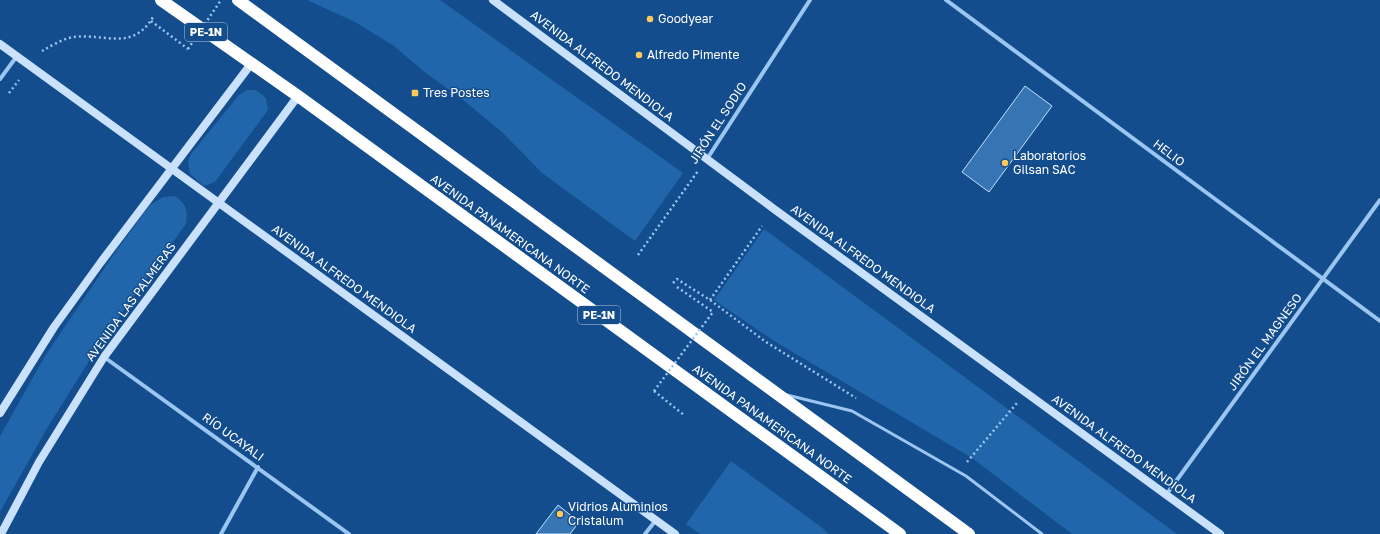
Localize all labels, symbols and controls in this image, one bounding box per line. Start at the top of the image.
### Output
street label: AVENIDA ALFREDO MENDIOLA [528,7,677,124]
place label: Goodyear [658,11,713,26]
marker: Goodyear [645,14,655,24]
road number: PE-1N [185,23,227,41]
place label: Alfredo Pimente [647,47,740,62]
marker: Alfredo Pimente [634,50,644,60]
street label: JIRÓN EL SODIO [686,79,750,166]
place label: Tres Postes [423,85,490,100]
marker: Tres Postes [410,88,420,98]
street label: HELIO [1150,136,1188,169]
place label: Laboratorios Gilsan SAC [1013,148,1086,177]
marker: Laboratorios Gilsan SAC [1000,158,1010,168]
street label: AVENIDA PANAMERICANA NORTE [428,171,593,296]
street label: AVENIDA ALFREDO MENDIOLA [788,201,939,316]
street label: AVENIDA ALFREDO MENDIOLA [269,221,420,336]
street label: AVENIDA LAS PALMERAS [82,239,179,364]
street label: JIRÓN EL MAGNESO [1224,290,1305,393]
road number: PE-1N [578,306,620,324]
street label: AVENIDA PANAMERICANA NORTE [690,361,855,486]
street label: AVENIDA ALFREDO MENDIOLA [1049,391,1200,506]
street label: RÍO UCAYALI [200,409,267,464]
place label: Vidrios Aluminios Cristalum [568,499,668,528]
marker: Vidrios Aluminios Cristalum [555,509,565,519]

